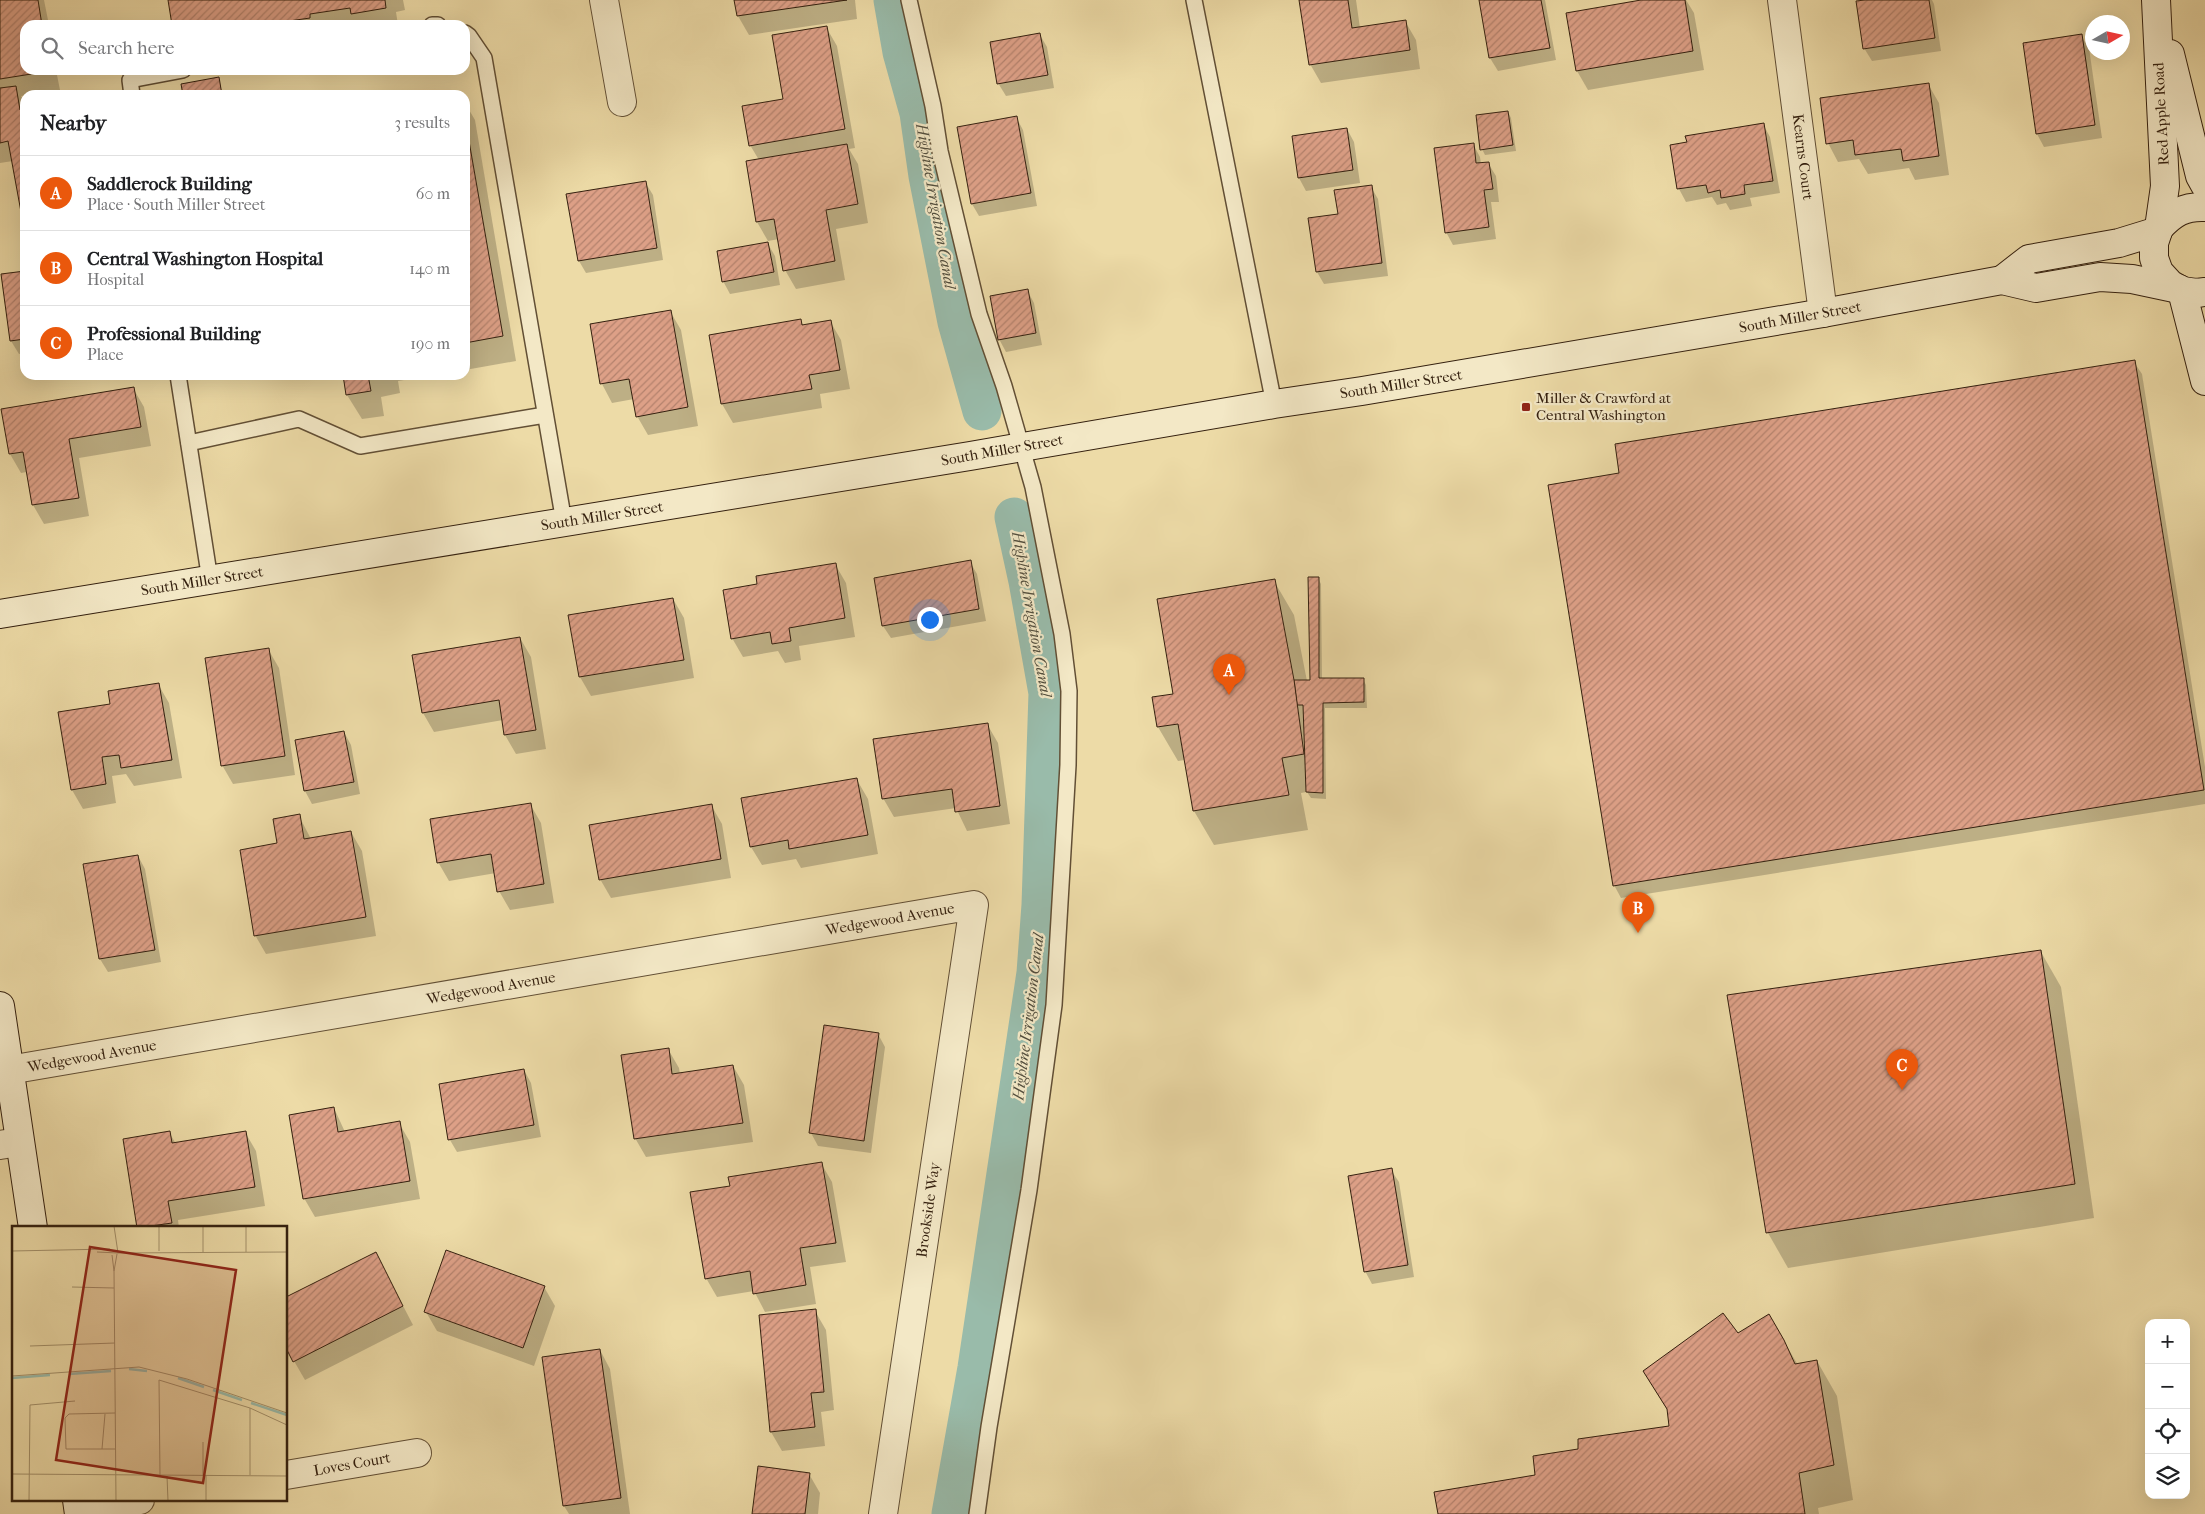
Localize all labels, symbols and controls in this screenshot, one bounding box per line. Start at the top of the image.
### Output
north arrow [2085,15,2130,60]
search box [20,20,470,75]
icon: search [38,34,66,62]
text: Search here [78,37,174,59]
street label: Red Apple Road [2149,61,2173,166]
text: Nearby [40,111,106,135]
text: 3 results [394,113,450,132]
street label: Kearns Court [1789,113,1817,202]
water label: Highline Irrigation Canal [912,121,960,292]
text: Saddlerock Building [87,173,252,195]
text: A [51,184,61,203]
text: 60 m [416,184,450,203]
text: Place · South Miller Street [87,195,265,214]
text: Central Washington Hospital [87,248,323,270]
text: B [51,259,61,278]
text: 140 m [409,259,450,278]
text: Hospital [87,270,144,289]
street label: South Miller Street [1738,297,1863,337]
text: Professional Building [87,323,260,345]
text: C [51,334,61,353]
text: 190 m [410,334,450,353]
text: Place [87,345,123,364]
street label: South Miller Street [1339,365,1464,403]
place label: Miller & Crawford at Central Washington [1536,389,1672,424]
marker: Miller & Crawford at Central Washington [1520,401,1532,413]
street label: South Miller Street [940,430,1065,470]
street label: South Miller Street [540,497,665,535]
water label: Highline Irrigation Canal [1008,529,1056,700]
street label: South Miller Street [140,562,265,600]
your location [917,607,943,633]
pin: A [1213,654,1245,695]
pin: B [1622,892,1654,933]
street label: Wedgewood Avenue [823,899,956,939]
water label: Highline Irrigation Canal [1008,931,1048,1102]
street label: Wedgewood Avenue [424,968,557,1008]
street label: Wedgewood Avenue [25,1036,158,1076]
pin: C [1886,1049,1918,1090]
street label: Brookside Way [912,1160,944,1259]
inset map [12,1226,288,1502]
map controls [2145,1319,2190,1499]
button: + [2145,1319,2190,1364]
button: − [2145,1364,2190,1409]
button: locate [2145,1409,2190,1454]
street label: Loves Court [312,1448,392,1480]
button: layers [2145,1454,2190,1499]

